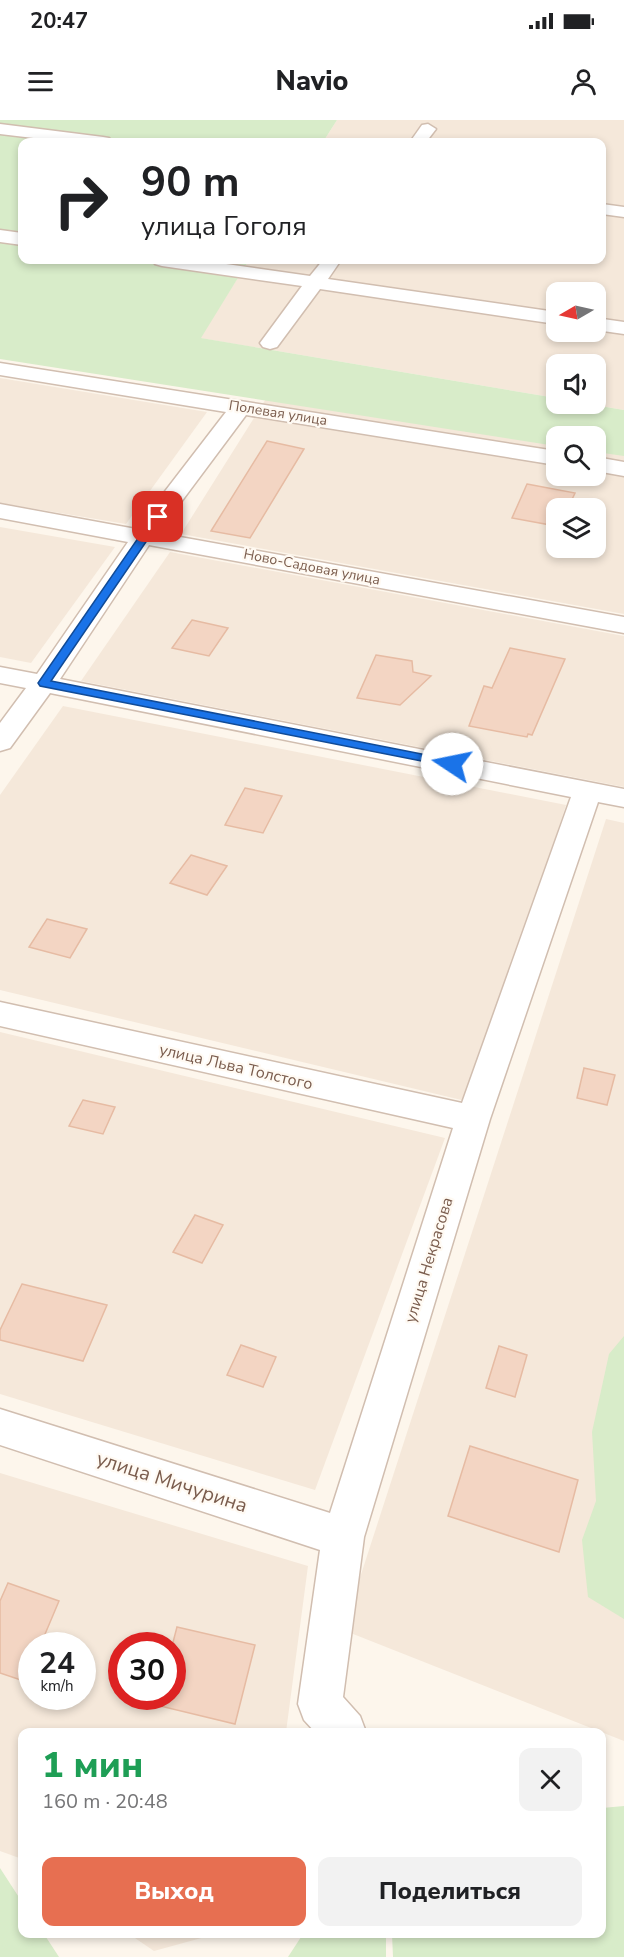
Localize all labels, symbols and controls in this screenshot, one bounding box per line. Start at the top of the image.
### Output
text: 20:47 [30,6,88,36]
text: Navio [276,63,348,100]
icon: menu [24,65,57,98]
icon: person [567,65,600,98]
text: 90 m [141,154,240,211]
icon: right [42,162,120,240]
text: улица Гоголя [141,208,307,245]
north arrow [546,282,606,342]
map controls [546,282,606,558]
button: sound [546,354,606,414]
street label: Полевая улица [227,396,329,430]
button: search [546,426,606,486]
pin [132,491,183,542]
button: layers [546,498,606,558]
icon: arrive [141,500,174,533]
street label: Ново-Садовая улица [242,544,382,590]
position arrow [420,732,484,796]
street label: улица Льва Толстого [157,1039,315,1095]
street label: улица Некрасова [399,1195,459,1325]
street label: улица Мичурина [93,1445,251,1519]
speed limit sign: 30 [108,1632,186,1710]
text: 24 [39,1643,75,1684]
text: km/h [40,1676,74,1696]
text: 1 мин [42,1741,143,1790]
button: close [519,1748,582,1811]
text: 160 m · 20:48 [42,1788,168,1815]
button: Выход [42,1857,306,1926]
button: Поделиться [318,1857,582,1926]

